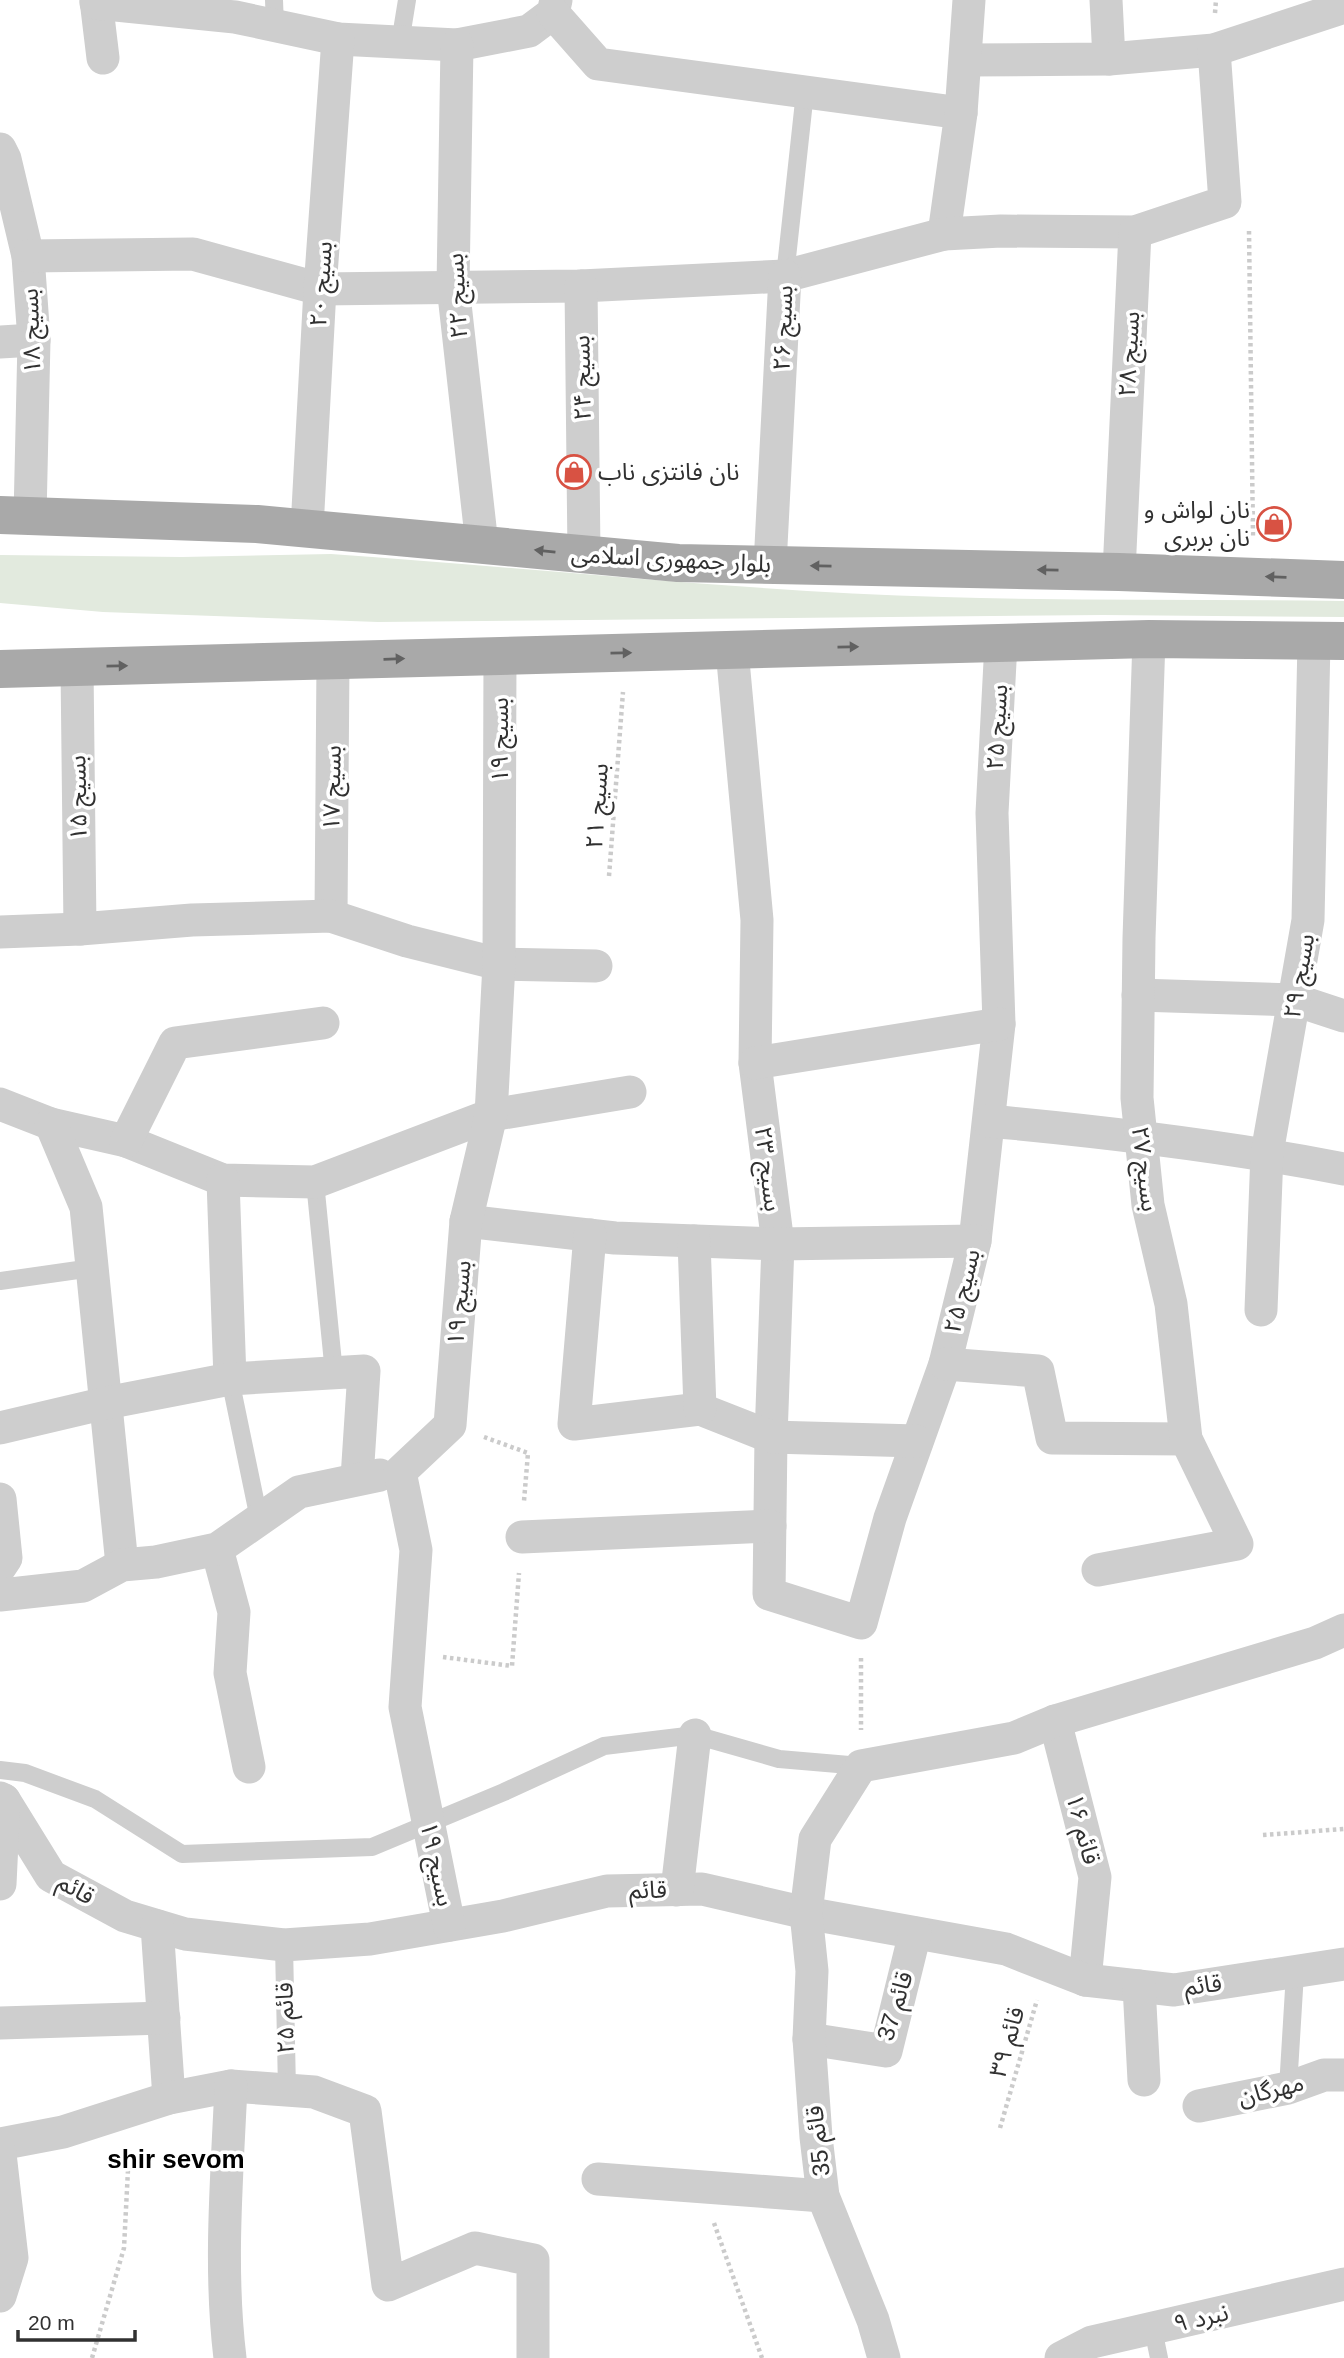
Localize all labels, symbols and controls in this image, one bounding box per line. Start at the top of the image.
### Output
street label: بسیج ۲۰ [304,240,341,328]
street label: بسیج ۲۲ [441,252,476,339]
street label: بسیج ۲۶ [768,285,801,371]
street label: بسیج ۱۸ [16,288,49,374]
street label: بسیج ۲۸ [1113,311,1148,398]
street label: بسیج ۲۴ [567,335,600,421]
shop icon: نان فانتزی ناب [555,453,593,491]
place label: نان فانتزی ناب [598,458,739,486]
place label: نان لواش و نان بربری [1144,496,1250,552]
shop icon: نان لواش و نان بربری [1255,505,1293,543]
street label: بلوار جمهوری اسلامی [570,540,772,578]
one-way arrow [534,545,556,556]
one-way arrow [810,560,832,572]
one-way arrow [1037,565,1059,576]
one-way arrow [1265,572,1287,583]
one-way arrow [838,641,860,653]
one-way arrow [610,648,632,659]
one-way arrow [383,653,405,665]
one-way arrow [106,660,128,672]
street label: بسیج ۲۵ [981,684,1016,771]
street label: بسیج ۱۹ [486,697,517,783]
street label: بسیج ۱۷ [317,745,350,831]
street label: بسیج ۱۵ [63,755,96,841]
street label: بسیج ۲۱ [580,762,617,850]
street label: بسیج ۲۹ [1278,931,1323,1021]
street label: بسیج ۲۳ [746,1125,787,1214]
street label: بسیج ۲۷ [1123,1125,1164,1214]
street label: بسیج ۲۵ [938,1246,989,1337]
street label: بسیج ۱۹ [441,1259,480,1347]
street label: قائم ۱۶ [1057,1791,1106,1868]
street label: بسیج ۱۹ [411,1819,460,1909]
street label: قائم [51,1867,99,1913]
street label: قائم [629,1876,667,1907]
street label: قائم 37 [871,1968,922,2045]
street label: قائم [1183,1969,1224,2004]
street label: قائم ۲۵ [270,1982,303,2054]
street label: قائم ۳۹ [984,2004,1033,2081]
street label: مهرگان [1235,2068,1307,2112]
street label: قائم 35 [800,2104,839,2178]
district label: shir sevom [107,2144,245,2174]
scale bar [18,2298,135,2342]
street label: نبرد ۹ [1171,2298,1231,2338]
text: 20 m [28,2311,75,2334]

